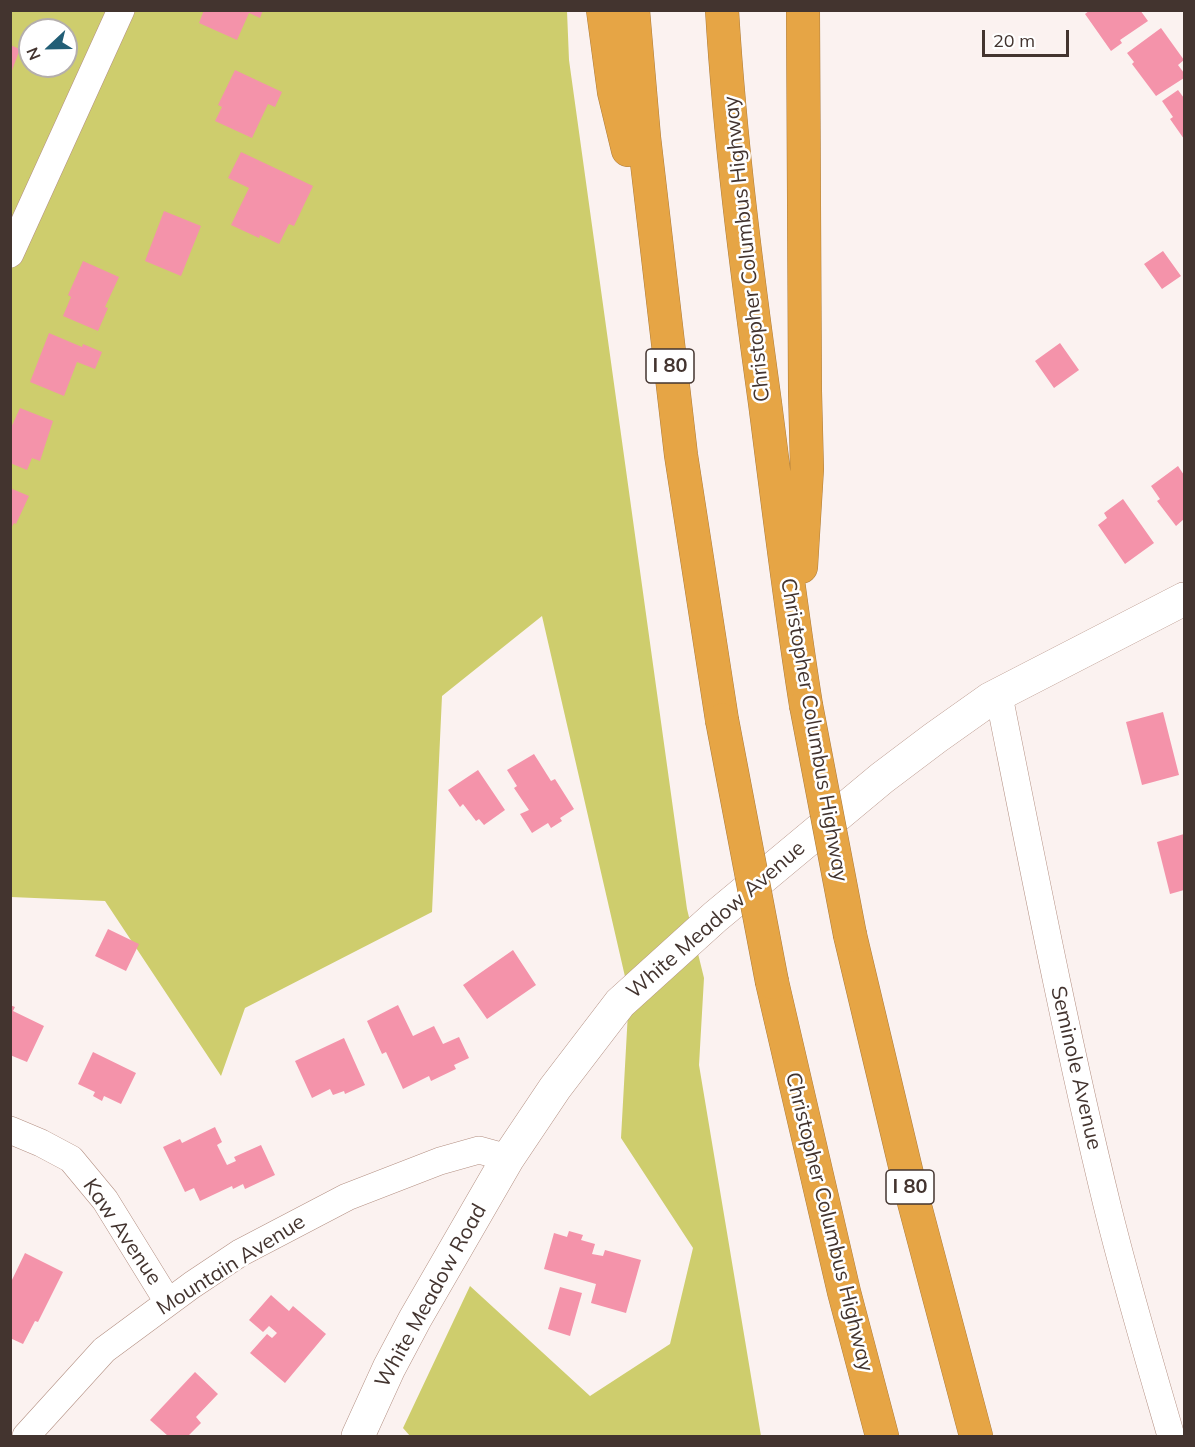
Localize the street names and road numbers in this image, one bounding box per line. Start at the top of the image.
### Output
street label: Christopher Columbus Highway [718,95,776,403]
road number: I 80 [646,349,694,383]
street label: Christopher Columbus Highway [775,576,853,884]
street label: White Meadow Avenue [622,836,810,1004]
street label: Seminole Avenue [1045,984,1107,1152]
street label: Christopher Columbus Highway [780,1070,878,1374]
road number: I 80 [886,1170,934,1204]
street label: Kaw Avenue [77,1174,167,1290]
street label: White Meadow Road [370,1200,492,1392]
street label: Mountain Avenue [152,1209,310,1321]

